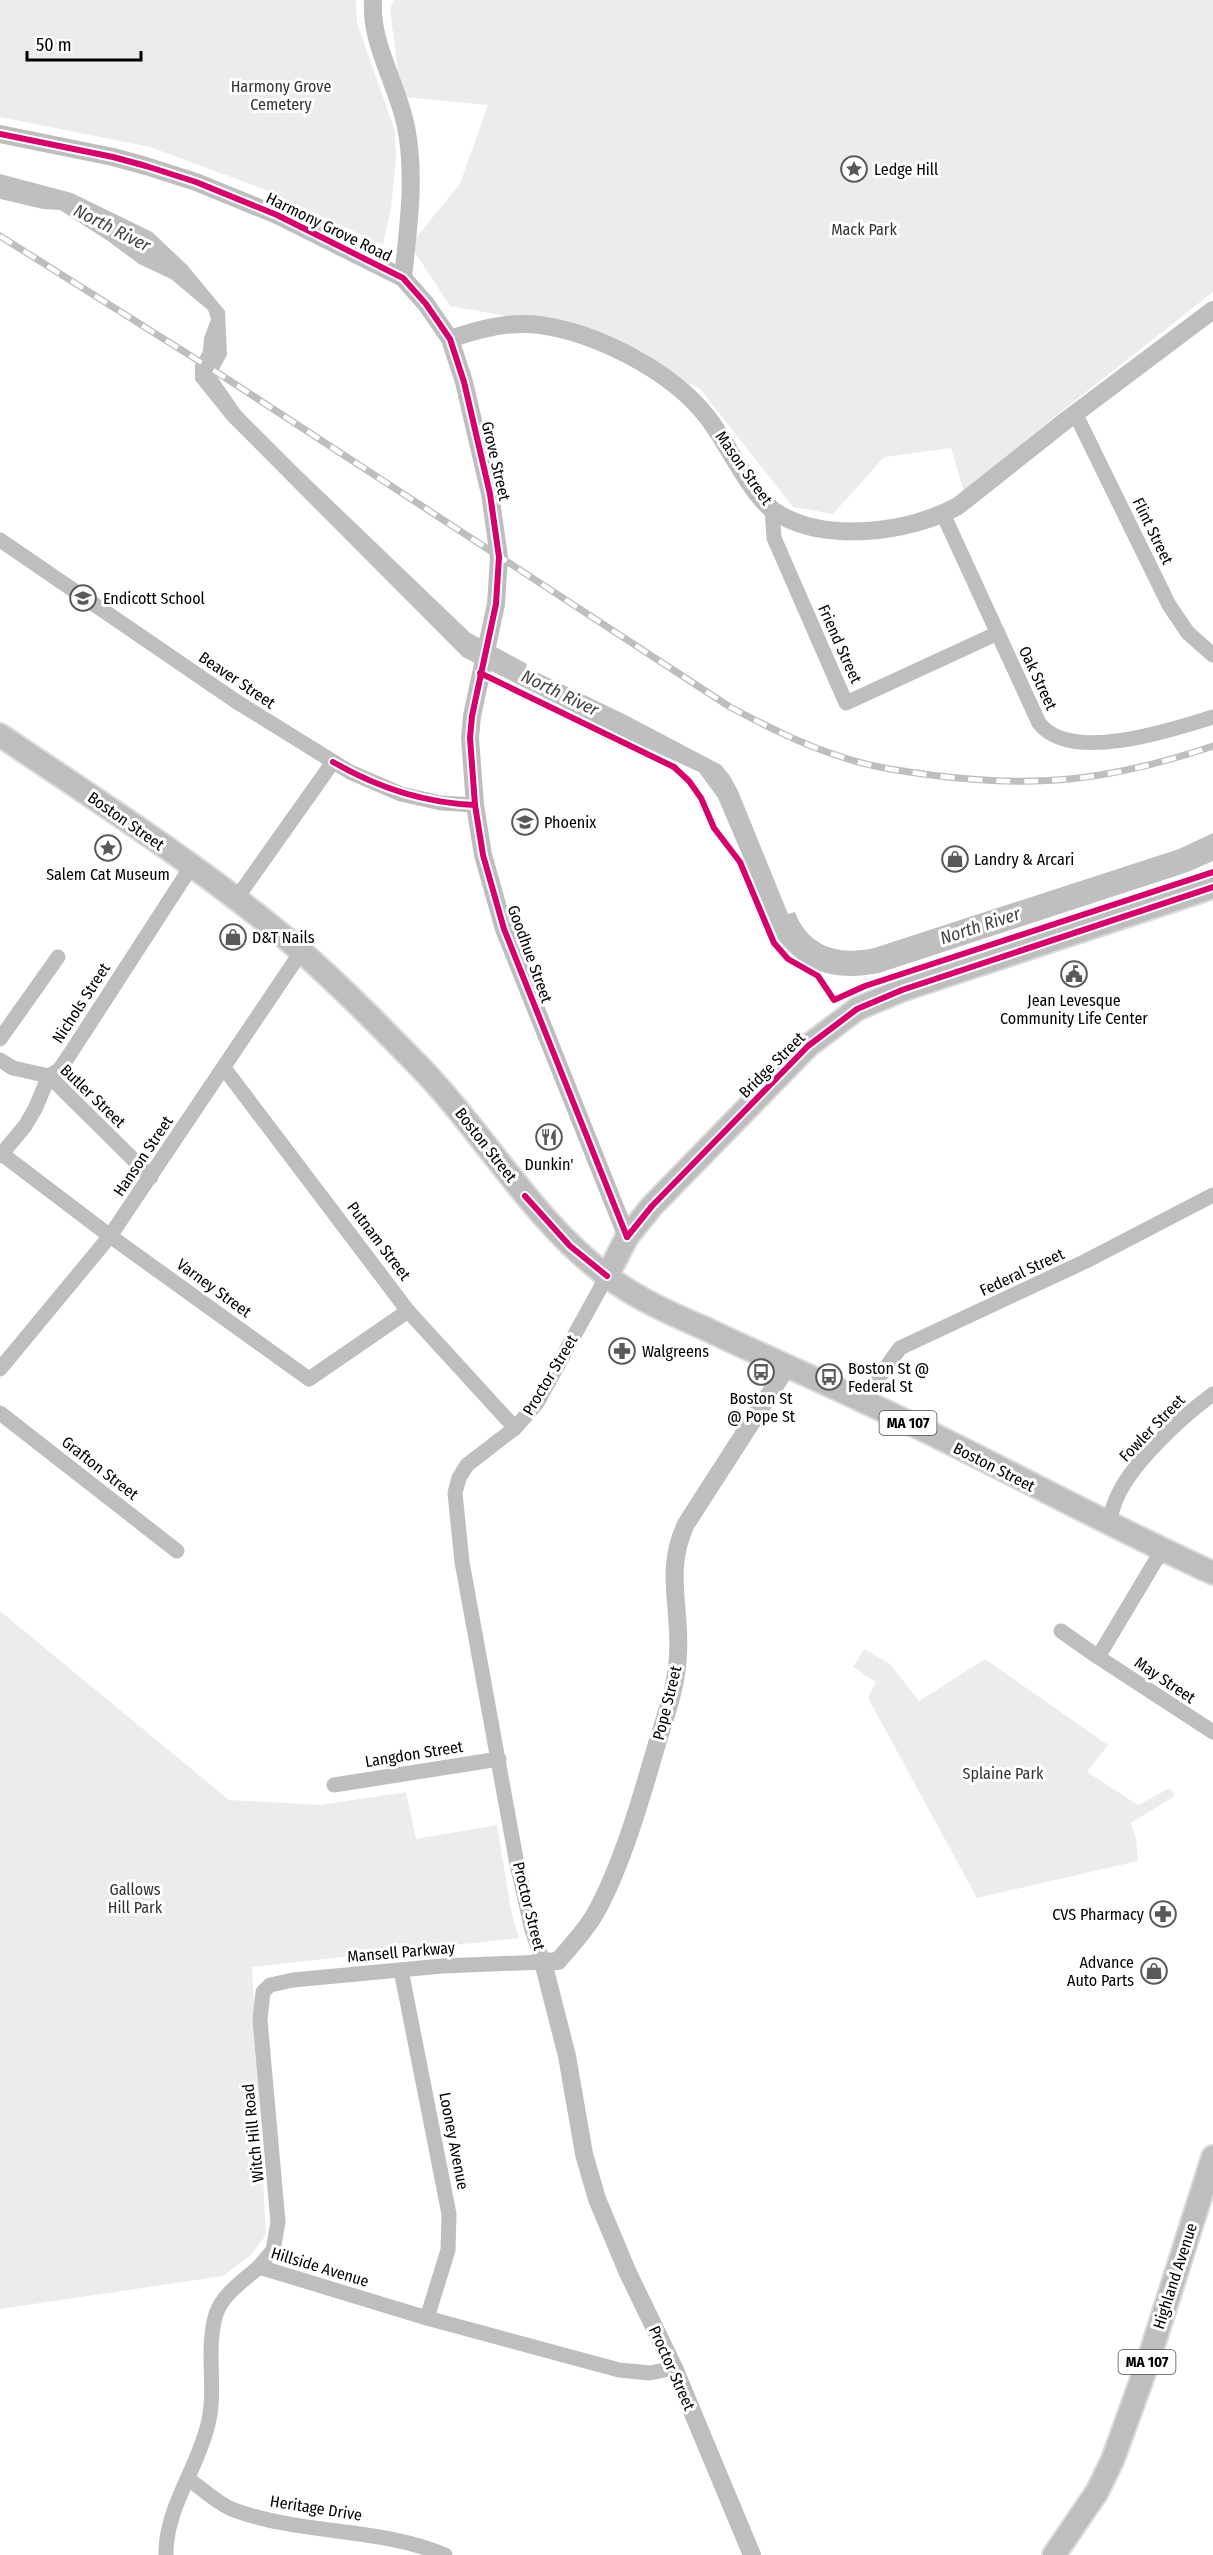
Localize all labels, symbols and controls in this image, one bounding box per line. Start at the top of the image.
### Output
scale bar [27,24,141,62]
text: 50 m [36,34,72,56]
park label: Harmony Grove Cemetery [231,77,331,114]
place icon: Ledge Hill [839,154,869,184]
place label: Ledge Hill [874,160,938,179]
street label: Harmony Grove Road [263,188,395,266]
water label: North River [70,199,155,257]
park label: Mack Park [831,220,897,239]
street label: Grove Street [478,420,515,503]
street label: Mason Street [712,427,777,509]
street label: Flint Street [1129,495,1178,568]
school or university icon: Endicott School [68,583,98,613]
place label: Endicott School [103,589,205,608]
street label: Friend Street [814,602,866,687]
street label: Oak Street [1015,643,1061,714]
street label: Beaver Street [195,648,279,713]
water label: North River [518,665,603,721]
street label: Boston Street [84,788,169,855]
school or university icon: Phoenix [510,807,540,837]
place label: Phoenix [544,813,596,832]
place icon: Salem Cat Museum [93,833,123,863]
shop icon: Landry & Arcari [940,844,970,874]
place label: Landry & Arcari [974,850,1074,869]
place label: Salem Cat Museum [46,865,170,884]
water label: North River [937,902,1024,949]
street label: Goodhue Street [504,903,557,1006]
shop icon: D&T Nails [218,922,248,952]
place label: D&T Nails [252,928,315,947]
street label: Nichols Street [48,959,114,1047]
public building icon: Jean Levesque Community Life Center [1059,959,1089,989]
place label: Jean Levesque Community Life Center [1000,991,1148,1028]
street label: Bridge Street [735,1028,809,1102]
street label: Butler Street [57,1060,130,1132]
street label: Boston Street [451,1104,521,1186]
street label: Hanson Street [109,1112,177,1200]
restaurant icon: Dunkin' [534,1122,564,1152]
place label: Dunkin' [524,1155,574,1174]
street label: Putnam Street [343,1198,415,1285]
street label: Federal Street [977,1244,1068,1300]
street label: Varney Street [173,1255,256,1322]
street label: Proctor Street [519,1331,582,1419]
pharmacy icon: Walgreens [607,1336,637,1366]
place label: Walgreens [642,1342,709,1361]
bus stop icon: Boston St @ Pope St [746,1357,776,1387]
place label: Boston St @ Federal St [848,1359,929,1396]
bus stop icon: Boston St @ Federal St [814,1362,844,1392]
place label: Boston St @ Pope St [727,1389,796,1426]
street label: Fowler Street [1115,1390,1189,1466]
road number: MA 107 [880,1411,936,1435]
street label: Grafton Street [58,1432,143,1504]
street label: Boston Street [950,1438,1039,1496]
street label: May Street [1131,1653,1200,1708]
street label: Pope Street [649,1663,686,1742]
street label: Langdon Street [364,1737,465,1771]
park label: Splaine Park [963,1764,1044,1783]
street label: Proctor Street [509,1860,549,1953]
park label: Gallows Hill Park [108,1880,163,1917]
pharmacy icon: CVS Pharmacy [1148,1899,1178,1929]
place label: CVS Pharmacy [1052,1905,1145,1924]
street label: Mansell Parkway [346,1938,456,1966]
place label: Advance Auto Parts [1067,1953,1134,1990]
shop icon: Advance Auto Parts [1139,1956,1169,1986]
street label: Witch Hill Road [238,2083,268,2183]
street label: Looney Avenue [435,2091,473,2191]
street label: Highland Avenue [1149,2220,1201,2331]
street label: Hillside Avenue [269,2243,371,2291]
street label: Proctor Street [645,2323,699,2414]
road number: MA 107 [1118,2350,1176,2374]
street label: Heritage Drive [269,2491,363,2525]

